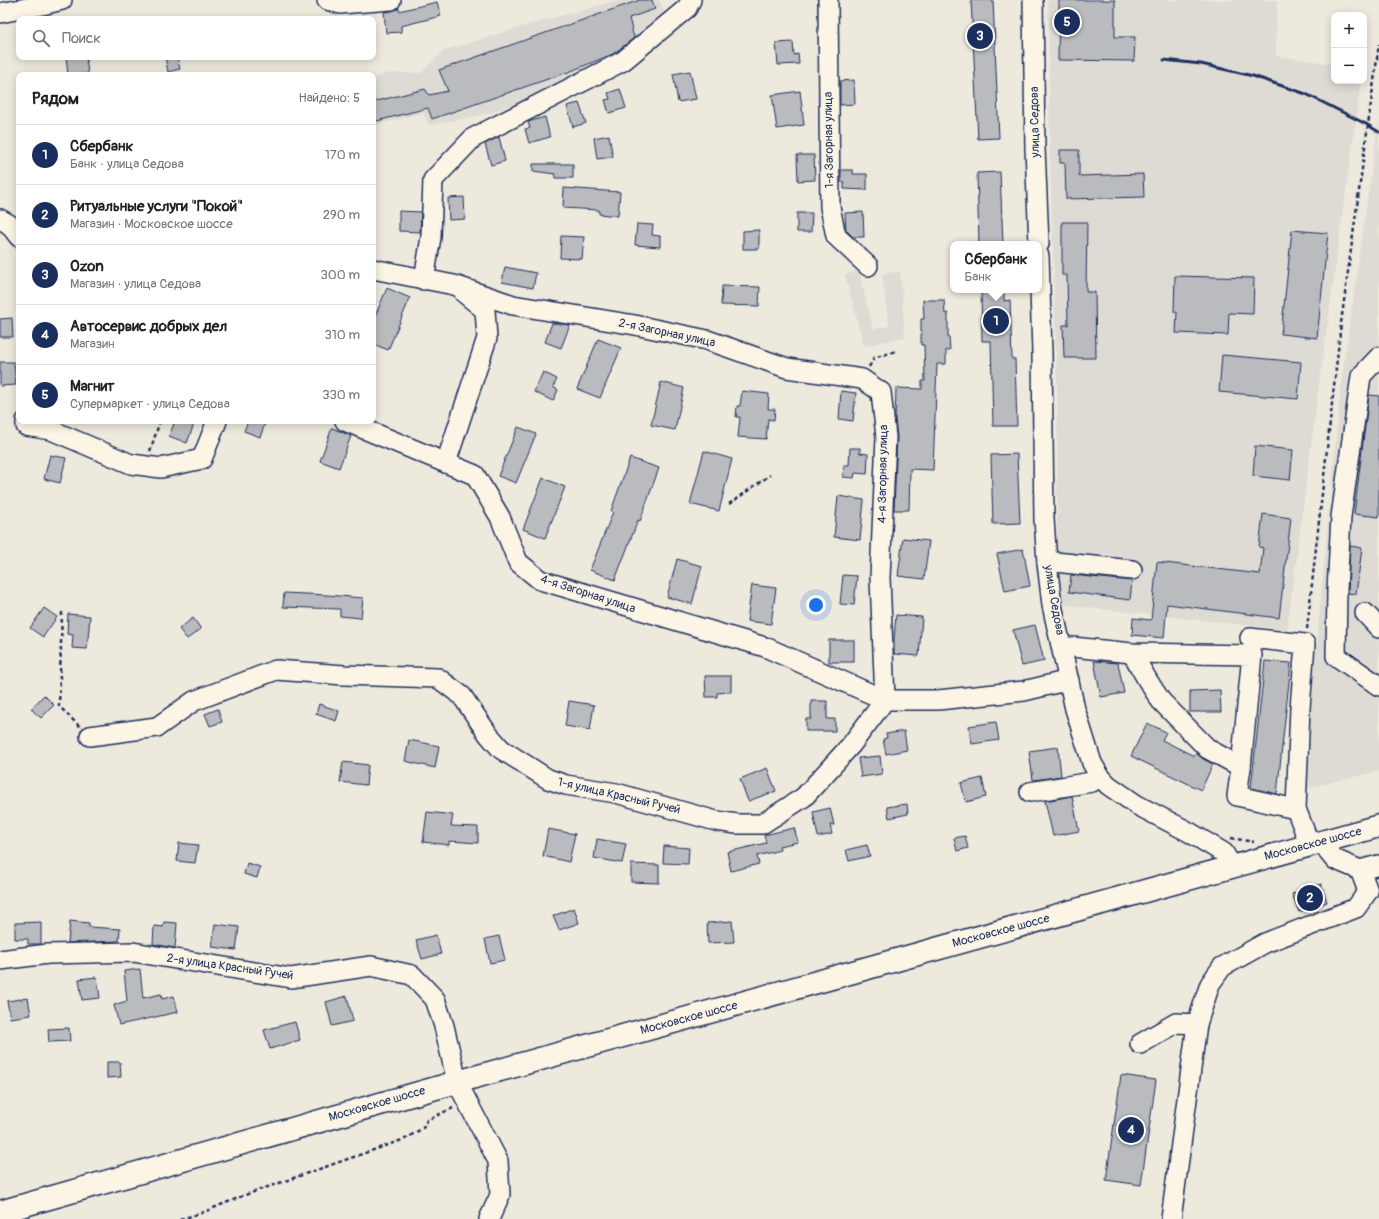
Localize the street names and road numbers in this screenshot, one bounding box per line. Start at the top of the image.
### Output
street label: улица Седова [1027,86,1043,159]
street label: 1-я Загорная улица [821,91,837,188]
street label: 2-я Загорная улица [617,315,717,351]
street label: 4-я Загорная улица [875,424,891,524]
street label: улица Седова [1040,563,1068,637]
street label: 4-я Загорная улица [539,572,638,617]
street label: 1-я улица Красный Ручей [556,775,682,817]
street label: Московское шоссе [1263,824,1363,864]
street label: Московское шоссе [951,911,1051,951]
street label: 2-я улица Красный Ручей [166,951,294,983]
street label: Московское шоссе [639,998,739,1038]
street label: Московское шоссе [327,1083,427,1125]

